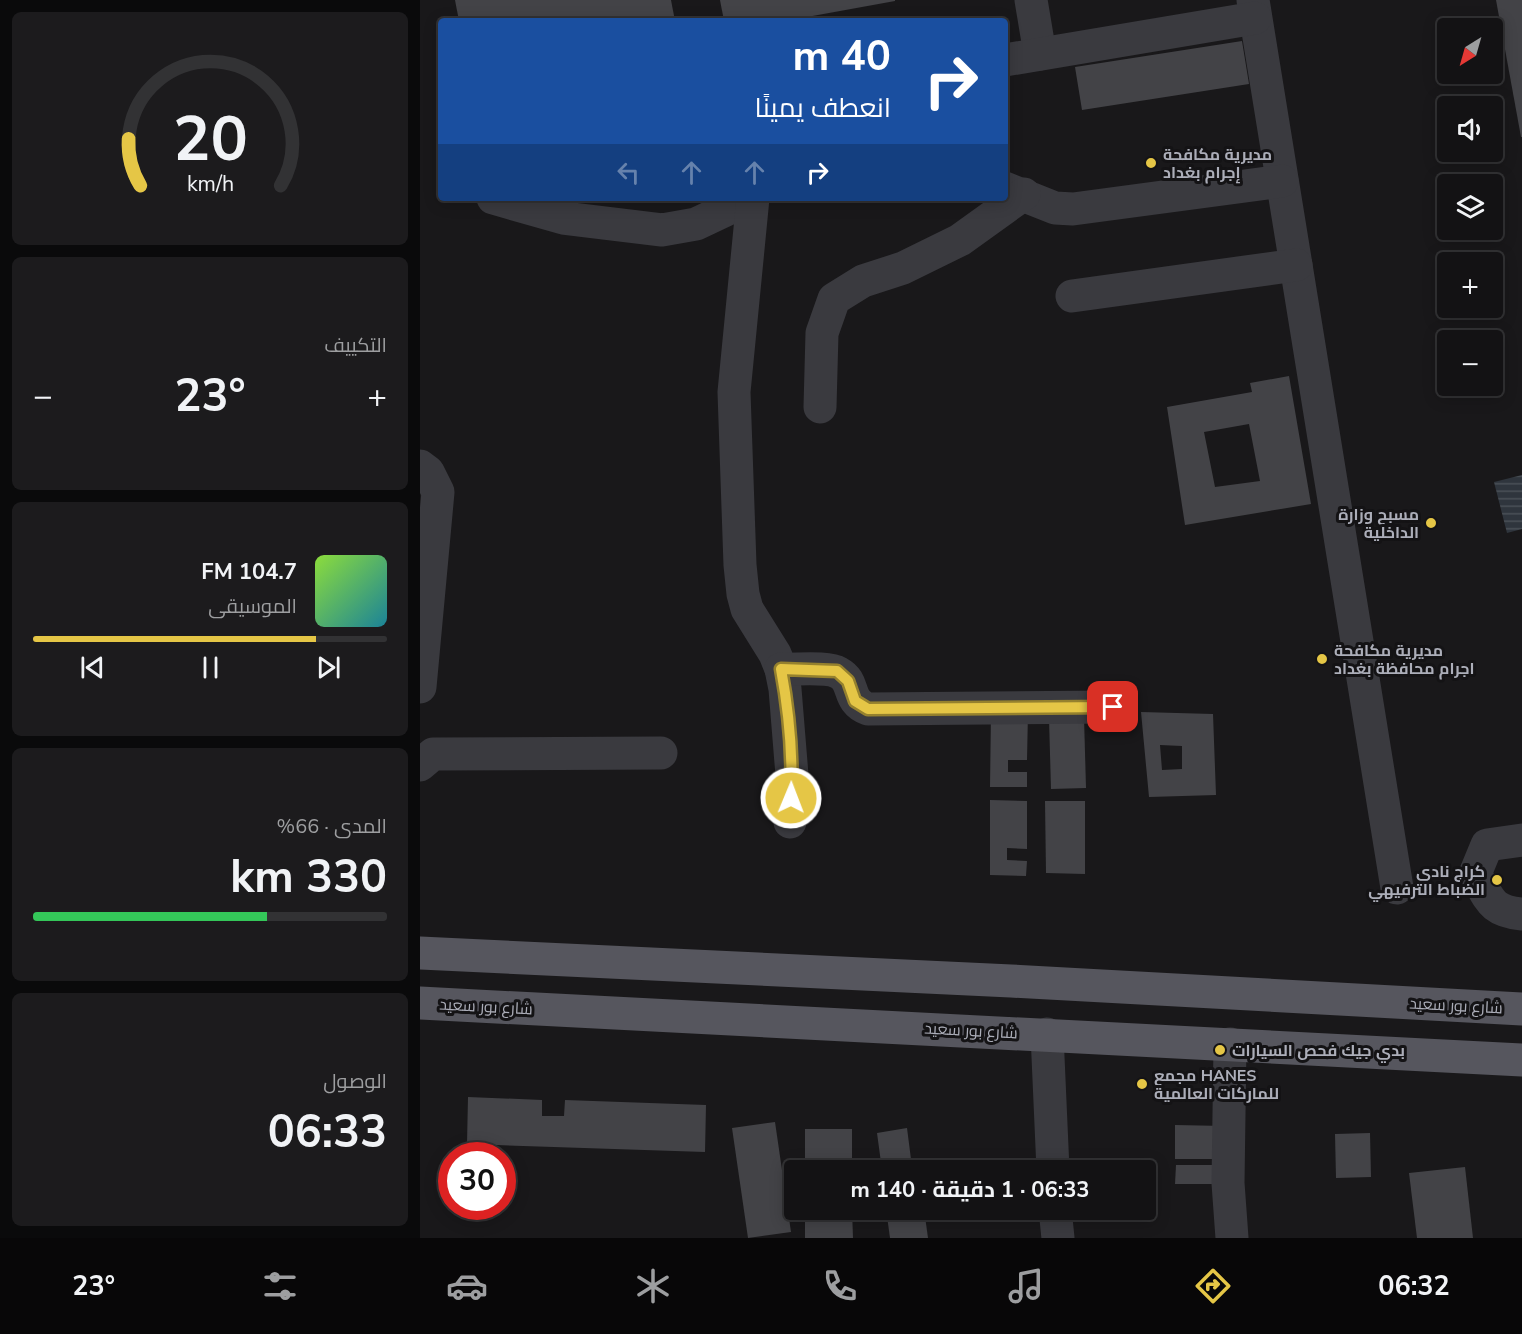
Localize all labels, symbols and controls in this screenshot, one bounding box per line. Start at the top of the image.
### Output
north arrow [1437,18,1503,84]
map controls [1437,18,1503,396]
text: 40 m [792,28,891,85]
icon: right [912,42,990,120]
text: انعطف يمينًا [754,90,891,127]
button: sound [1437,96,1503,162]
text: 20 [173,97,247,182]
place label: مديرية مكافحة إجرام بغداد [1163,144,1272,184]
icon: left [612,156,645,189]
icon: ahead [675,156,708,189]
icon: ahead [738,156,771,189]
icon: right [801,156,834,189]
marker: مديرية مكافحة إجرام بغداد [1144,156,1158,170]
text: km/h [186,169,234,199]
button: layers [1437,174,1503,240]
button: + [1437,252,1503,318]
button: − [1437,330,1503,396]
text: التكييف [324,332,387,359]
text: 23° [174,366,246,427]
text: − [33,374,53,419]
text: + [367,374,387,419]
place label: مسبح وزارة الداخلية [1338,504,1419,544]
marker: مسبح وزارة الداخلية [1424,516,1438,530]
text: 104.7 FM [201,557,297,587]
text: الموسيقى [208,593,297,620]
place label: مديرية مكافحة اجرام محافظة بغداد [1334,640,1475,680]
icon: previous [76,651,109,684]
icon: pause [194,651,227,684]
icon: next [312,651,345,684]
marker: مديرية مكافحة اجرام محافظة بغداد [1315,652,1329,666]
pin [1087,681,1138,732]
icon: arrive [1096,690,1129,723]
position arrow [759,766,823,830]
text: المدى · 66% [277,813,387,840]
text: 330 km [230,847,387,908]
place label: كراج نادي الضباط الترفيهي [1368,861,1485,902]
marker: كراج نادي الضباط الترفيهي [1490,873,1504,887]
street label: شارع بور سعيد [1409,993,1503,1019]
street label: شارع بور سعيد [439,994,533,1020]
street label: شارع بور سعيد [924,1018,1018,1044]
place label: بدي جيك فحص السيارات [1232,1040,1405,1063]
marker: بدي جيك فحص السيارات [1213,1043,1227,1057]
place label: مجمع HANES للماركات العالمية [1154,1065,1279,1105]
text: الوصول [323,1068,387,1095]
marker: مجمع HANES للماركات العالمية [1135,1077,1149,1091]
text: 06:33 [268,1102,387,1163]
speed limit sign: 30 [438,1142,516,1220]
text: 06:33 · 1 دقيقة · 140 m [850,1175,1090,1205]
icon: filters [259,1265,301,1307]
icon: car [446,1265,488,1307]
icon: climate [632,1265,674,1307]
icon: phone [819,1265,861,1307]
icon: music [1005,1265,1047,1307]
icon: directions [1192,1265,1234,1307]
text: 23° [72,1268,115,1305]
text: 06:32 [1378,1268,1450,1305]

